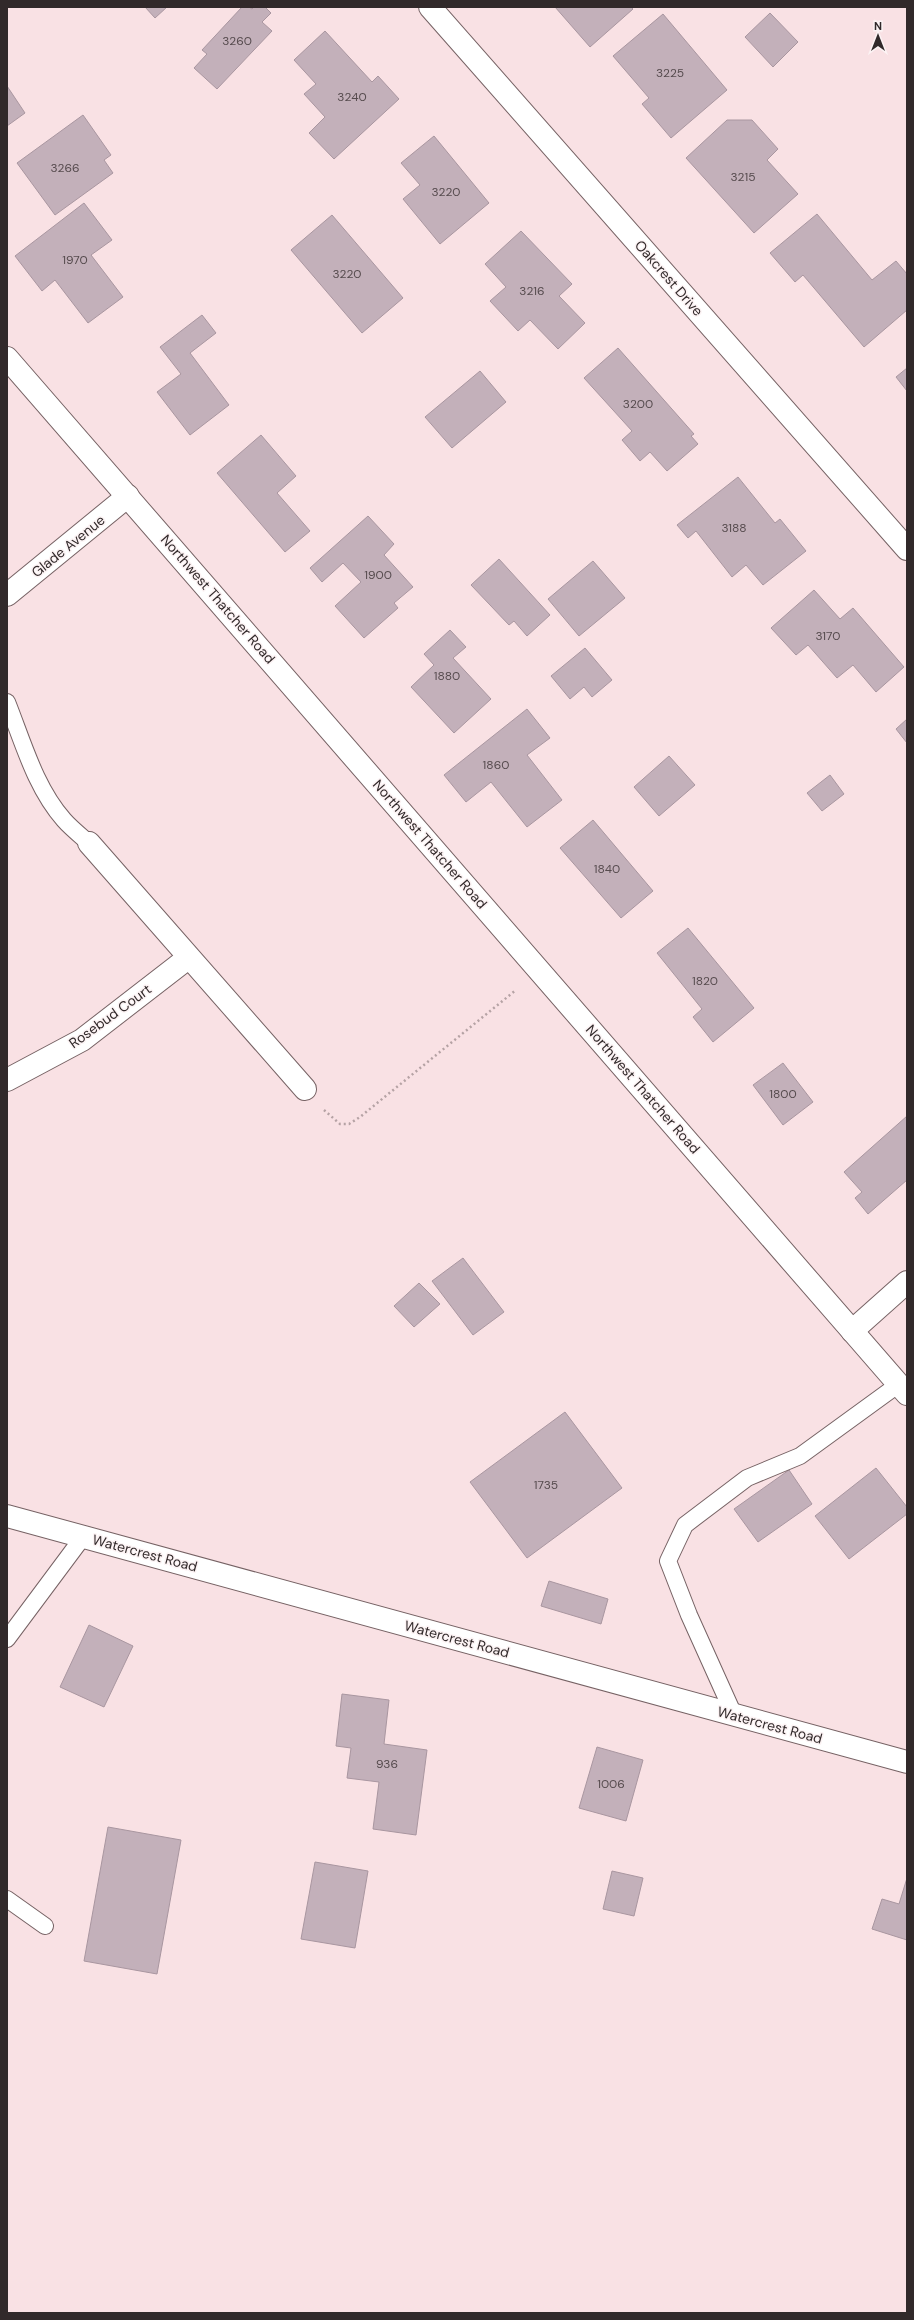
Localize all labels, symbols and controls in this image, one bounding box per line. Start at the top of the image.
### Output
north arrow [858,16,898,56]
text: N [874,19,882,33]
house number: 3260 [222,33,252,49]
house number: 3225 [656,65,684,81]
house number: 3240 [337,89,367,105]
house number: 3266 [50,160,80,176]
house number: 3215 [730,169,756,185]
house number: 3220 [431,184,461,200]
street label: Oakcrest Drive [631,236,707,320]
house number: 1970 [62,252,88,268]
house number: 3220 [332,266,362,282]
house number: 3216 [519,283,545,299]
house number: 3200 [623,396,653,412]
street label: Glade Avenue [28,511,108,581]
house number: 3188 [721,520,747,536]
street label: Northwest Thatcher Road [157,531,279,667]
house number: 1900 [364,567,392,583]
house number: 3170 [815,628,841,644]
house number: 1880 [434,668,460,684]
house number: 1860 [483,757,509,773]
street label: Northwest Thatcher Road [369,776,491,912]
house number: 1840 [594,861,620,877]
house number: 1820 [692,973,718,989]
street label: Rosebud Court [65,980,155,1052]
street label: Northwest Thatcher Road [582,1021,704,1157]
house number: 1800 [769,1086,797,1102]
house number: 1735 [534,1477,558,1493]
street label: Watercrest Road [91,1530,199,1576]
street label: Watercrest Road [403,1616,511,1662]
street label: Watercrest Road [716,1702,824,1748]
house number: 936 [376,1756,398,1772]
house number: 1006 [597,1776,625,1792]

